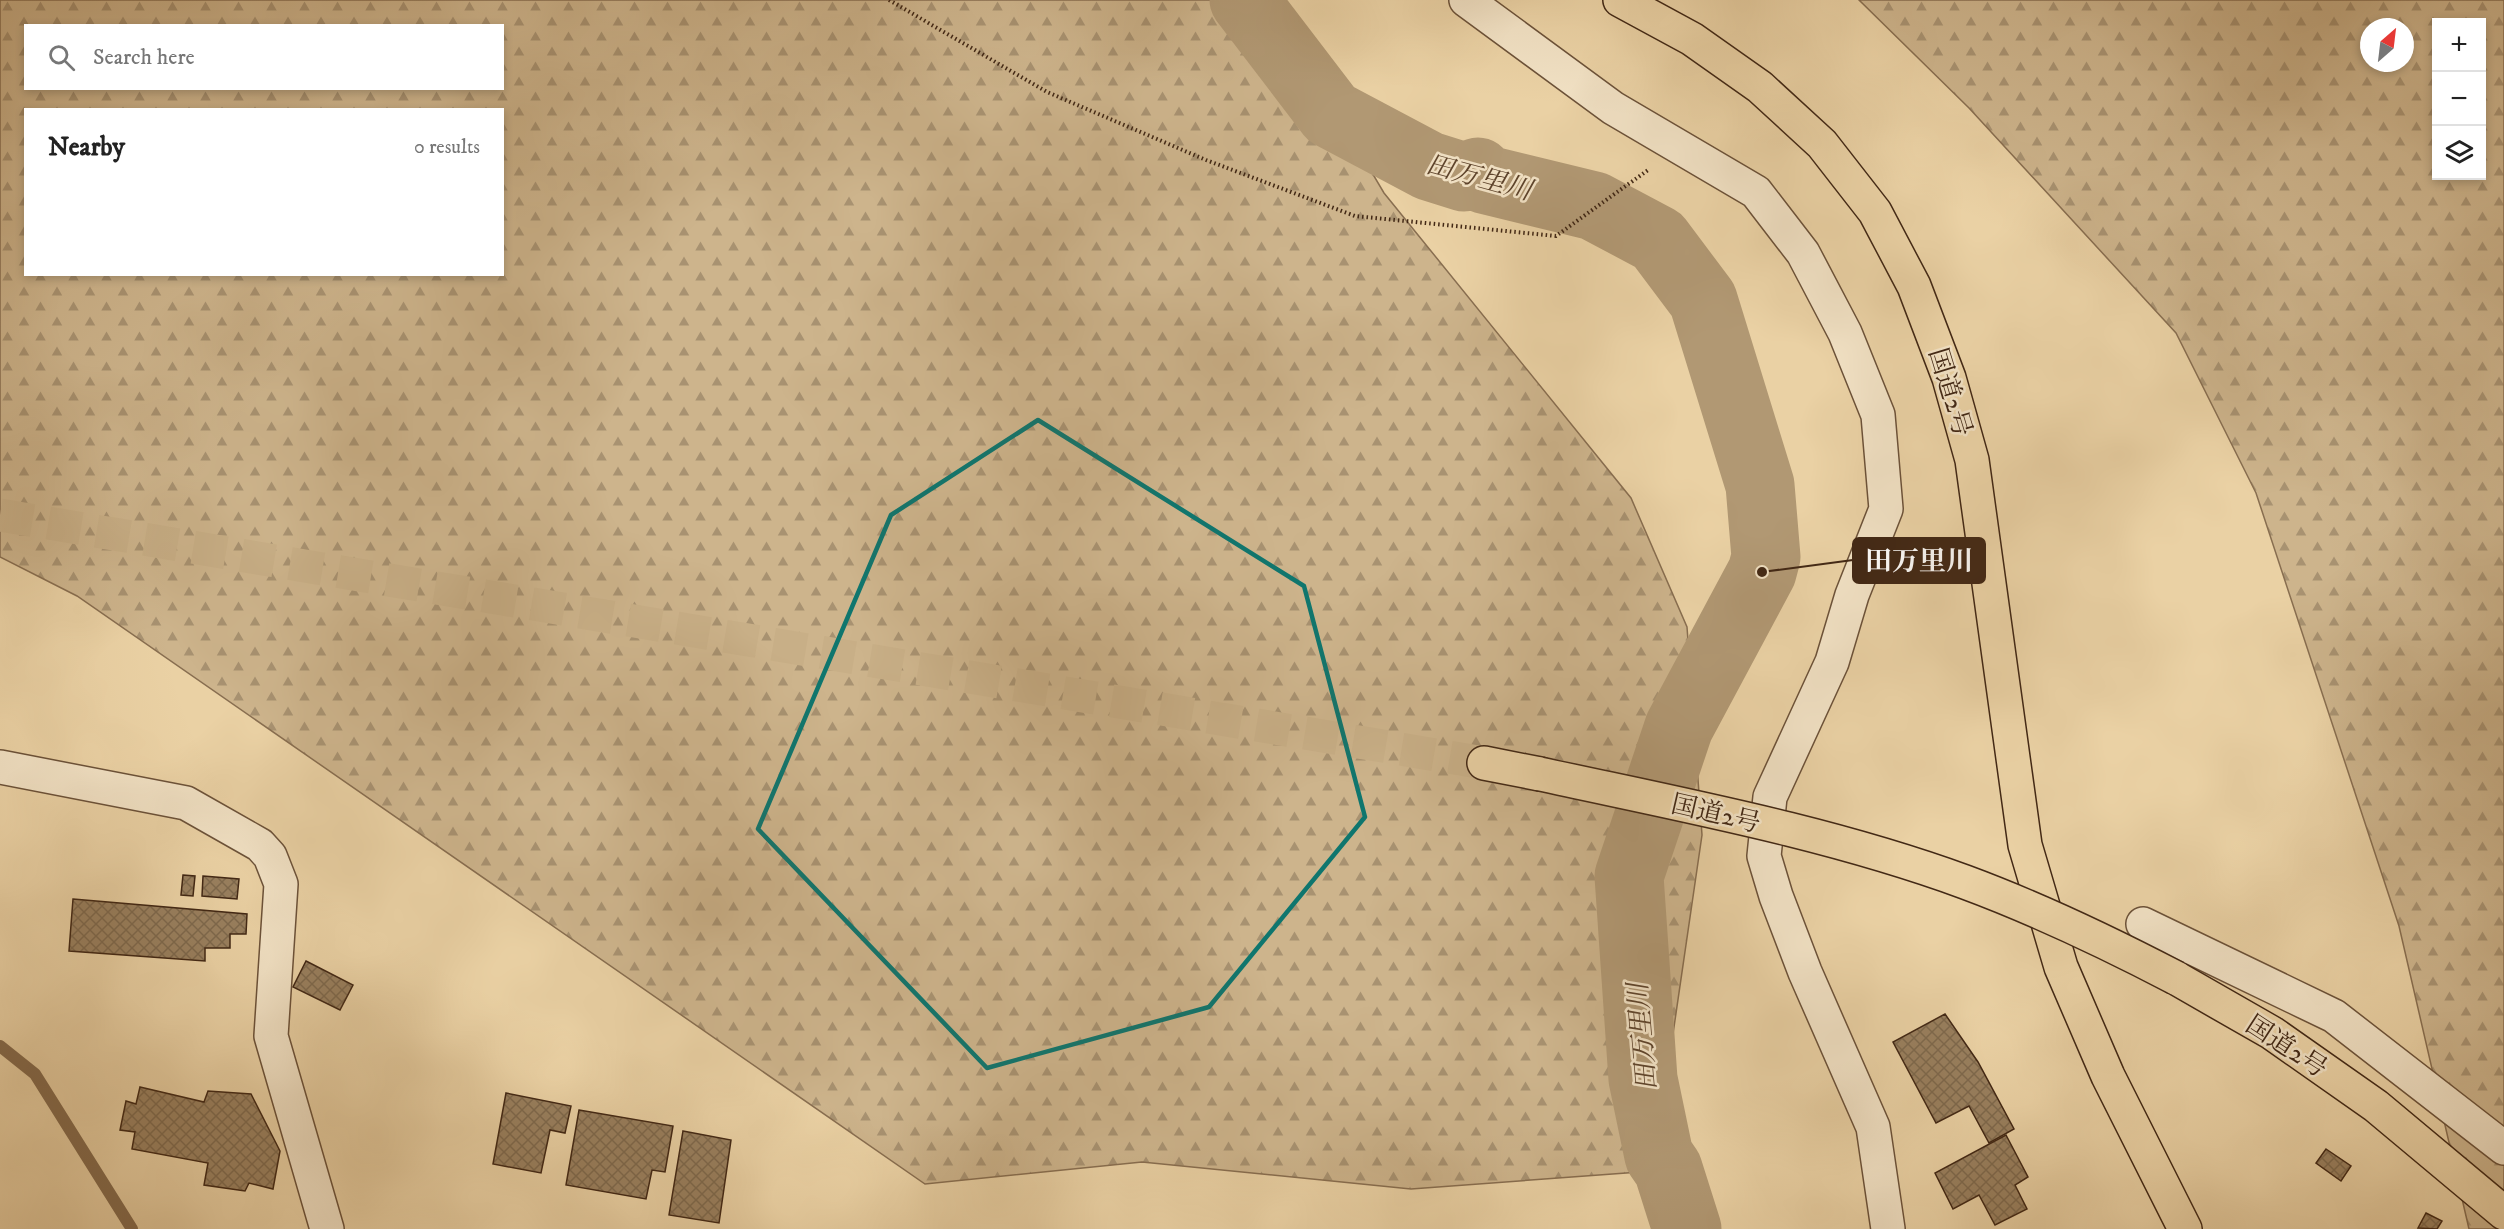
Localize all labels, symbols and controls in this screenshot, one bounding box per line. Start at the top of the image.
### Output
north arrow [2360,18,2414,72]
map controls [2432,18,2486,180]
button: + [2432,18,2486,72]
search box [24,24,504,90]
icon: search [45,41,78,74]
text: Search here [93,44,195,71]
button: − [2432,72,2486,126]
button: layers [2432,126,2486,180]
text: Nearby [48,131,125,164]
text: 0 results [414,135,480,160]
water label: 田万里川 [1422,148,1538,209]
street label: 国道2号 [1921,344,1979,441]
callout: 田万里川 [1853,538,1985,583]
text: 田万里川 [1865,545,1973,579]
street label: 国道2号 [1668,788,1764,841]
water label: 田万里川 [1621,979,1665,1092]
street label: 国道2号 [2239,1009,2333,1086]

